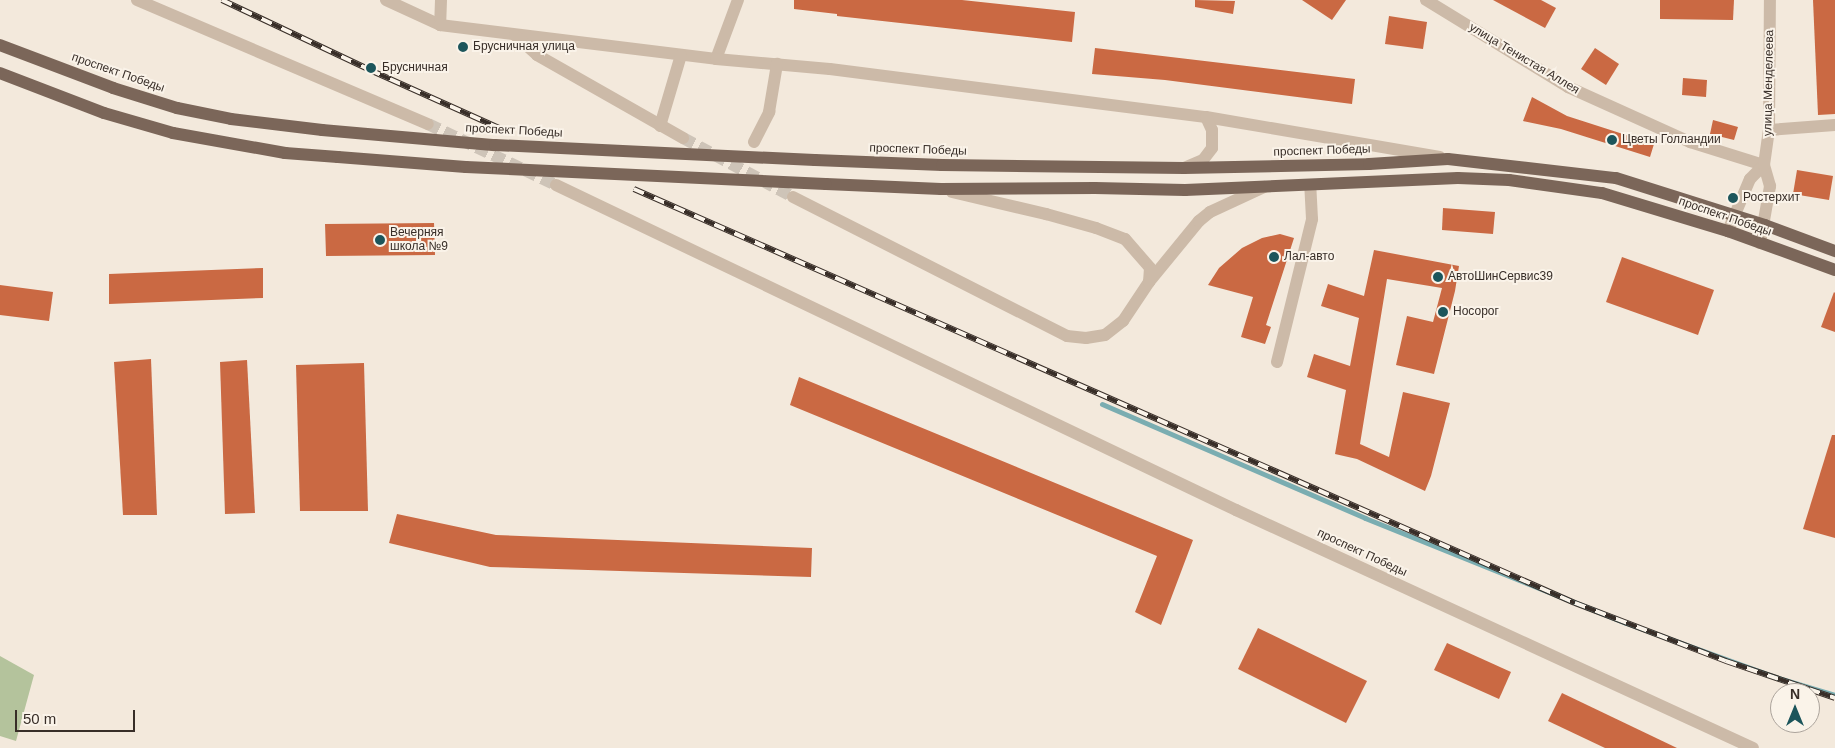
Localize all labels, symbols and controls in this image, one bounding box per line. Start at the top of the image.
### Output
street label: улица Тенистая Аллея [1466,20,1582,98]
street label: улица Менделеева [1761,30,1777,136]
place label: Брусничная улица [473,40,575,54]
marker: Брусничная улица [457,41,469,53]
street label: проспект Победы [70,50,166,96]
marker: Брусничная [364,61,378,75]
place label: Брусничная [382,61,448,75]
street label: проспект Победы [465,121,563,141]
place label: Цветы Голландии [1622,133,1721,147]
marker: Цветы Голландии [1606,134,1618,146]
street label: проспект Победы [869,141,967,159]
street label: проспект Победы [1273,142,1371,160]
place label: Ростерхит [1743,191,1800,205]
marker: Ростерхит [1727,192,1739,204]
street label: проспект Победы [1677,194,1773,240]
place label: Вечерняя школа №9 [390,226,448,254]
marker: Вечерняя школа №9 [374,234,386,246]
place label: Лал-авто [1284,250,1334,264]
marker: Лал-авто [1268,251,1280,263]
place label: АвтоШинСервис39 [1448,270,1553,284]
marker: АвтоШинСервис39 [1432,271,1444,283]
place label: Носорог [1453,305,1499,319]
marker: Носорог [1437,306,1449,318]
street label: проспект Победы [1315,526,1409,580]
north arrow [1770,683,1820,733]
text: N [1790,686,1800,702]
scale bar [18,700,138,732]
text: 50 m [23,710,56,727]

